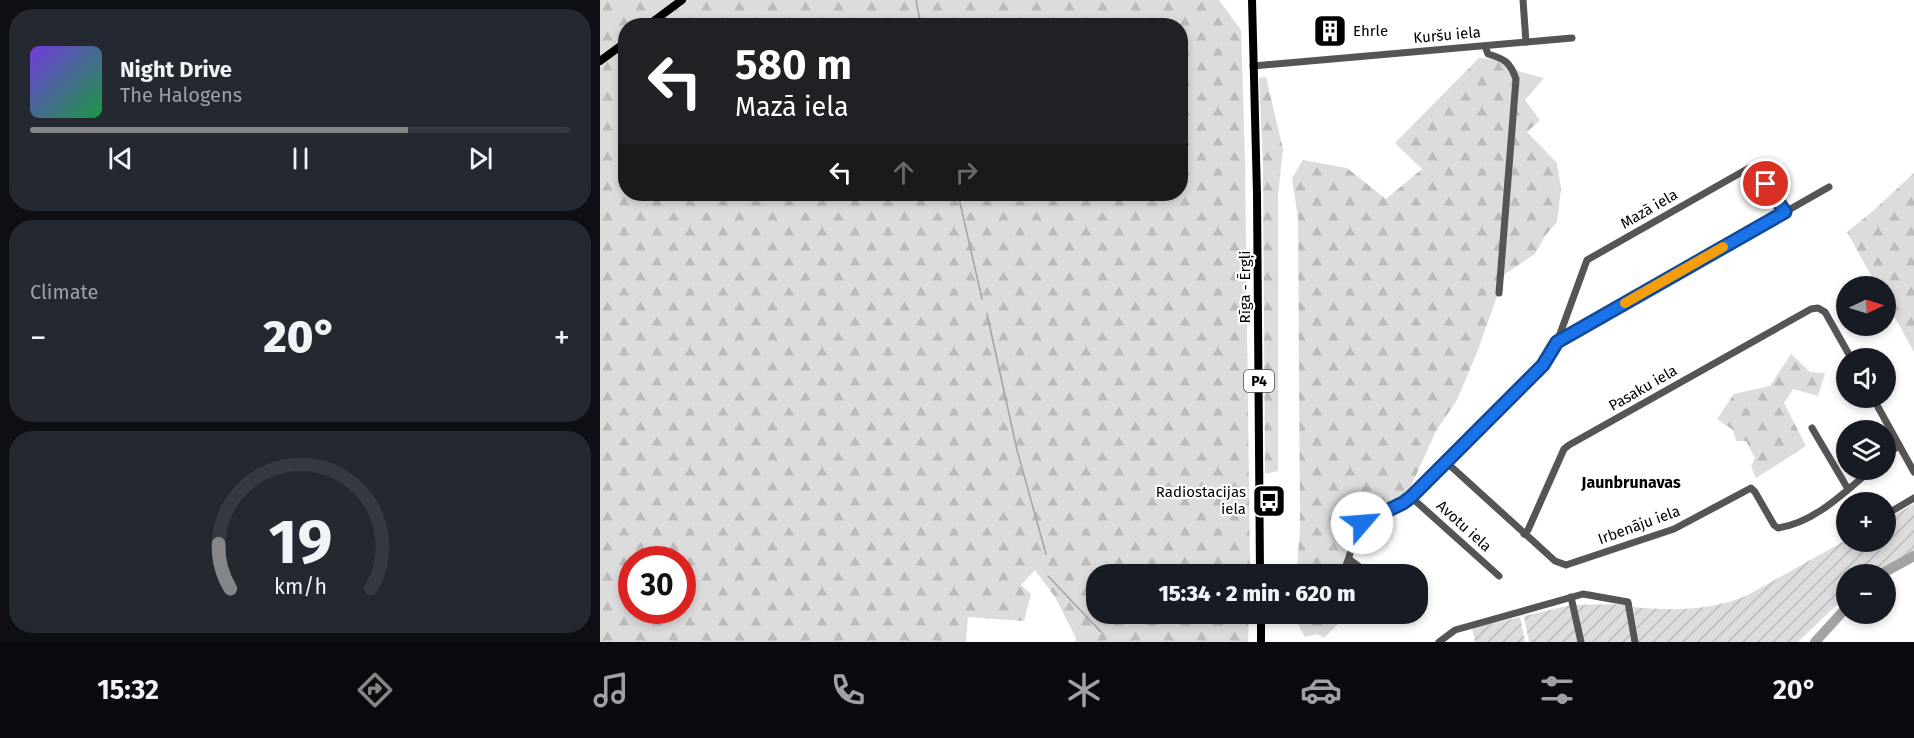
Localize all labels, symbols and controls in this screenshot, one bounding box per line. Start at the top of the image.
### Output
building icon: Ehrle [1312,13,1348,49]
place label: Ehrle [1353,22,1388,40]
street label: Kuršu iela [1413,23,1481,47]
text: 580 m [735,40,852,90]
icon: left [636,42,714,120]
text: Night Drive [120,56,232,83]
text: The Halogens [120,83,242,107]
text: Mazā iela [735,91,849,123]
icon: previous [104,142,137,175]
icon: pause [284,142,317,175]
icon: next [464,142,497,175]
icon: left [824,156,857,189]
icon: ahead [887,156,920,189]
icon: right [950,156,983,189]
pin [1740,158,1791,209]
icon: arrive [1749,167,1782,200]
street label: Mazā iela [1617,185,1681,233]
street label: Rīga - Ērgļi [1236,251,1255,323]
north arrow [1836,276,1896,336]
map controls [1836,276,1896,624]
text: Climate [30,280,98,304]
text: 20° [263,310,337,364]
text: − [30,318,47,358]
text: + [554,318,570,358]
button: sound [1836,348,1896,408]
street label: Pasaku iela [1606,361,1680,415]
road number: P4 [1244,370,1274,392]
button: layers [1836,420,1896,480]
district label: Jaunbrunavas [1580,473,1681,492]
place label: Radiostacijas iela [1156,483,1246,518]
bus stop icon: Radiostacijas iela [1251,483,1287,519]
position arrow [1330,491,1394,555]
button: + [1836,492,1896,552]
street label: Avotu iela [1433,497,1495,555]
street label: Irbenāju iela [1596,502,1682,548]
text: 19 [268,505,332,580]
speed limit sign: 30 [618,546,696,624]
button: − [1836,564,1896,624]
text: km/h [273,574,327,600]
text: 15:34 · 2 min · 620 m [1158,580,1356,607]
icon: directions [354,669,396,711]
icon: music [590,669,632,711]
icon: phone [827,669,869,711]
icon: climate [1063,669,1105,711]
icon: car [1300,669,1342,711]
icon: filters [1536,669,1578,711]
text: 15:32 [97,674,159,706]
text: 20° [1773,674,1817,706]

